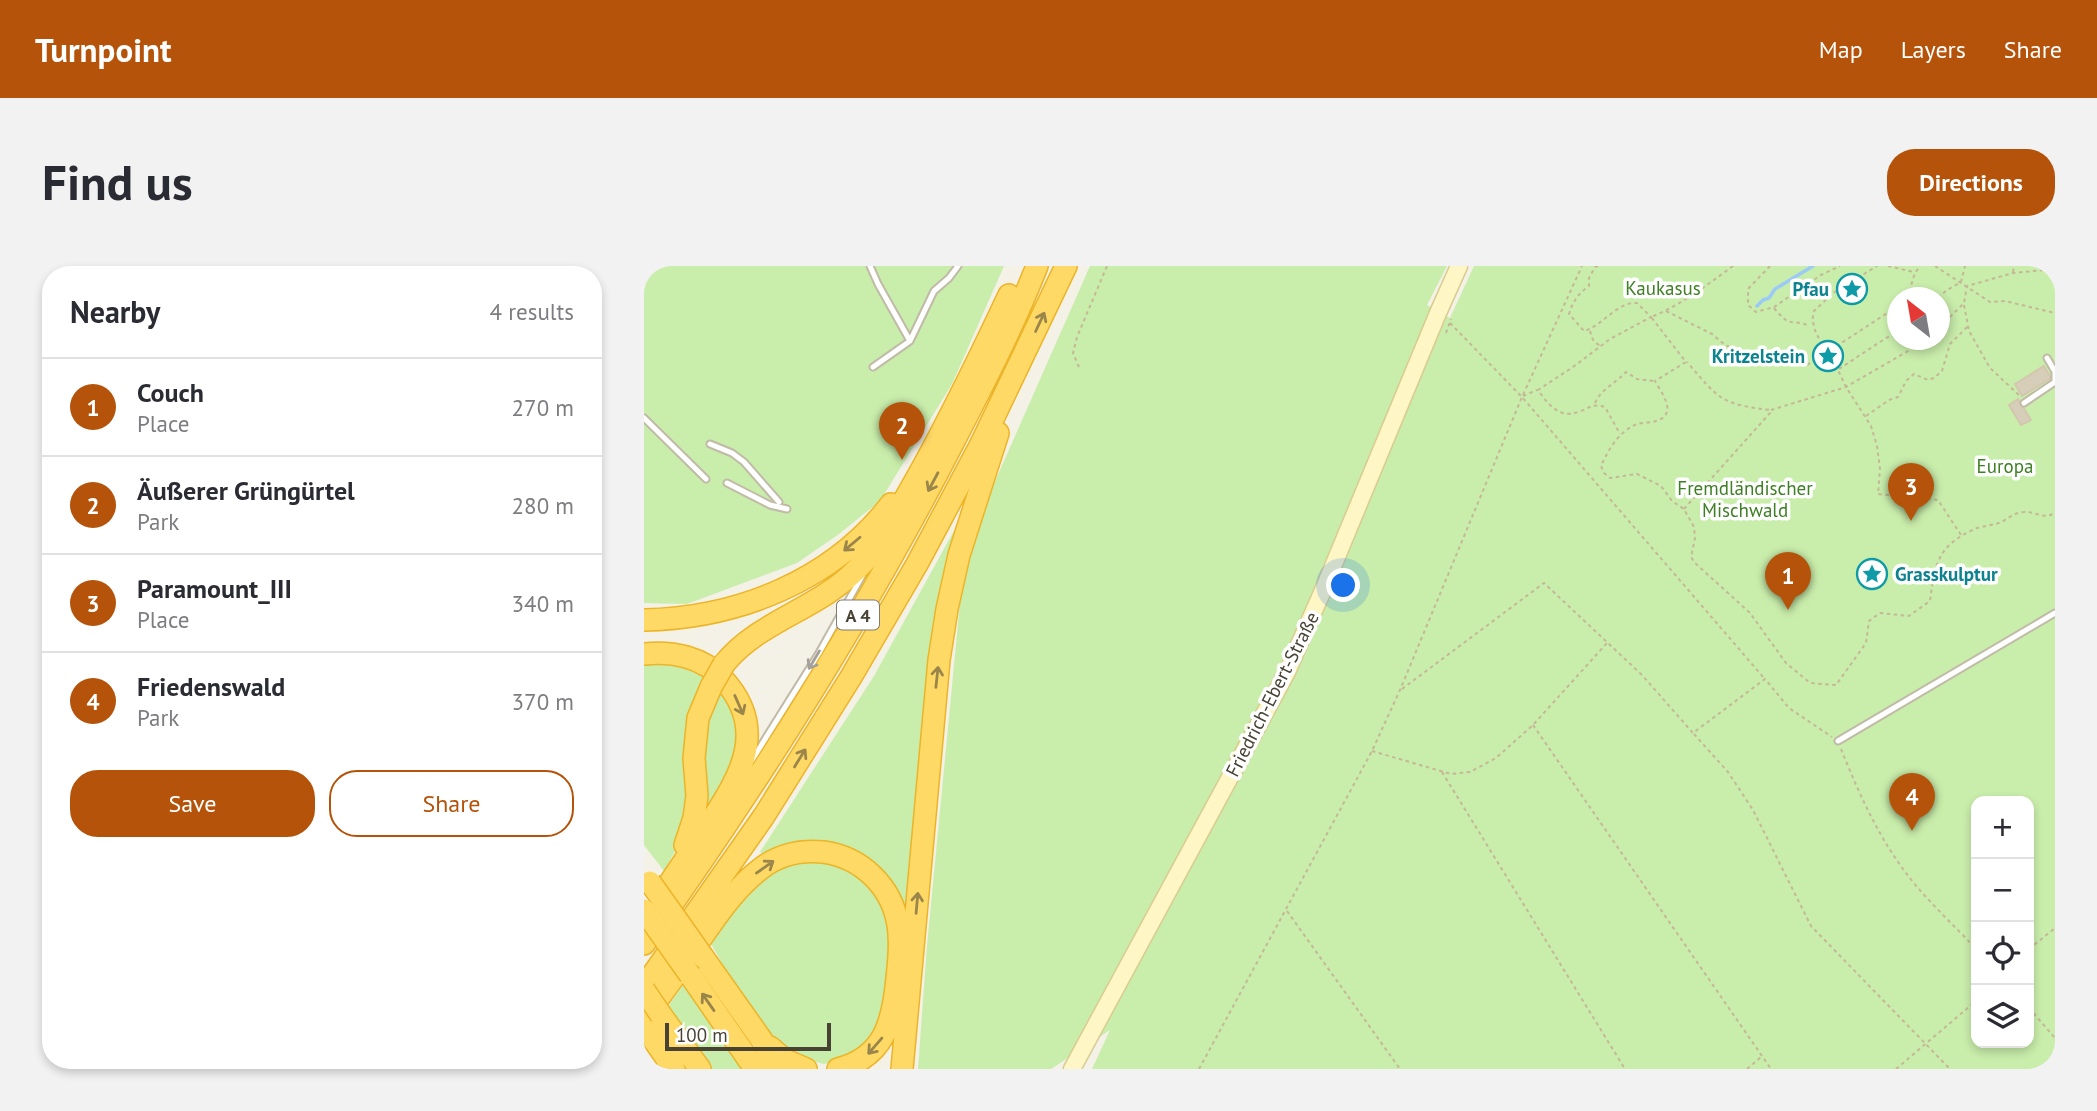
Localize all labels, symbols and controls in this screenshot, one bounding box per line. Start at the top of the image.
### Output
text: Turnpoint [35,28,172,71]
text: Map [1819,34,1863,65]
text: Layers [1901,34,1966,65]
text: Share [2004,34,2062,65]
button: Directions [1887,149,2055,216]
text: Find us [42,150,193,214]
place icon: Pfau [1835,272,1869,306]
park label: Kaukasus [1625,276,1701,300]
place label: Pfau [1792,277,1829,301]
north arrow [1887,287,1950,350]
text: Nearby [70,292,160,331]
text: 4 results [490,297,574,326]
one-way arrow [1034,312,1047,333]
place icon: Kritzelstein [1811,339,1845,373]
place label: Kritzelstein [1712,344,1805,368]
text: Couch [137,376,204,409]
text: 1 [86,393,100,422]
text: 270 m [512,393,574,422]
pin: 2 [879,402,925,460]
text: Place [137,409,190,438]
park label: Europa [1977,454,2033,478]
pin: 3 [1888,463,1934,521]
one-way arrow [926,471,939,492]
text: Äußerer Grüngürtel [137,474,355,507]
park label: Fremdländischer Mischwald [1677,476,1813,522]
text: 2 [86,491,100,520]
text: 280 m [512,491,574,520]
text: Park [137,507,179,536]
one-way arrow [844,536,862,552]
pin: 1 [1765,552,1811,610]
place icon: Grasskulptur [1855,557,1889,591]
place label: Grasskulptur [1895,562,1998,586]
your location [1326,568,1360,602]
text: Paramount_III [137,572,292,605]
text: 3 [86,589,100,618]
text: 340 m [512,589,574,618]
road number: A 4 [837,600,879,629]
text: Place [137,605,190,634]
street label: Friedrich-Ebert-Straße [1220,608,1324,780]
one-way arrow [807,650,821,670]
one-way arrow [931,666,944,689]
text: Friedenswald [137,670,285,703]
text: 4 [86,687,100,716]
text: 370 m [512,687,574,716]
one-way arrow [733,694,746,715]
text: Park [137,703,179,732]
one-way arrow [794,748,808,768]
button: Save [70,770,315,837]
button: Share [329,770,574,837]
pin: 4 [1889,773,1935,831]
map controls [1971,796,2034,1048]
button: + [1971,796,2034,859]
button: − [1971,859,2034,922]
one-way arrow [755,860,774,874]
one-way arrow [910,893,923,915]
button: locate [1971,922,2034,985]
button: layers [1971,985,2034,1048]
one-way arrow [701,993,715,1012]
scale bar [665,1020,831,1052]
text: 100 m [676,1023,728,1047]
one-way arrow [867,1037,883,1055]

